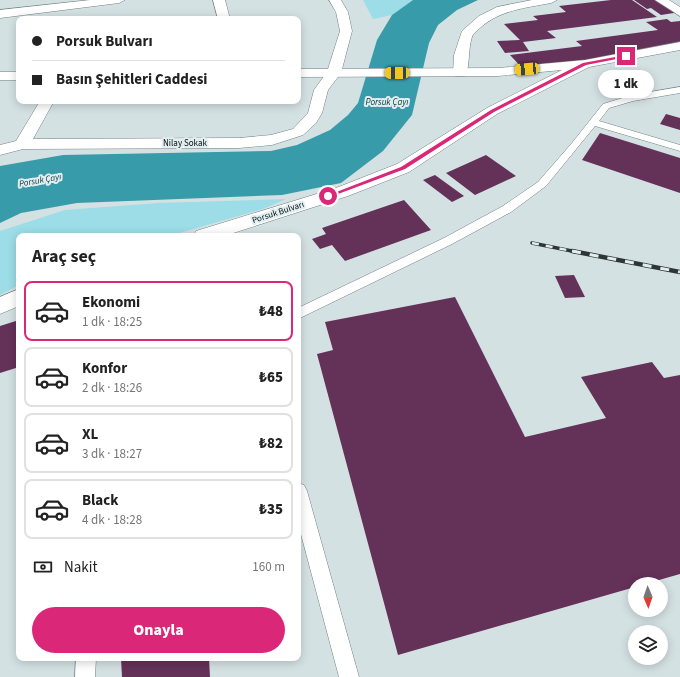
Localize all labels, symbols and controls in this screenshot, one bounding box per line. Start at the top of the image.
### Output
text: Porsuk Bulvarı [56,31,153,52]
route end [617,47,635,65]
car [515,62,539,76]
car [385,67,409,79]
text: Basın Şehitleri Caddesi [56,69,207,90]
callout: 1 dk [598,70,654,98]
text: 1 dk [614,75,638,93]
water label: Porsuk Çayı [366,96,408,109]
street label: Nilay Sokak [163,137,207,150]
water label: Porsuk Çayı [18,170,62,191]
route start [319,187,337,205]
street label: Porsuk Bulvarı [250,198,306,227]
text: Araç seç [32,244,96,269]
text: Ekonomi [82,292,140,313]
icon: car [34,293,70,329]
text: ₺48 [259,301,283,322]
text: 1 dk · 18:25 [82,313,142,331]
text: Konfor [82,358,127,379]
icon: car [34,359,70,395]
text: ₺65 [259,367,283,388]
text: 2 dk · 18:26 [82,379,142,397]
text: XL [82,424,98,445]
icon: car [34,425,70,461]
text: ₺82 [259,433,283,454]
text: 3 dk · 18:27 [82,445,142,463]
text: Black [82,490,119,511]
icon: car [34,491,70,527]
text: ₺35 [259,499,283,520]
text: 4 dk · 18:28 [82,511,142,529]
icon: cash [32,556,54,578]
text: Nakit [64,557,97,578]
text: 160 m [252,558,285,576]
north arrow [628,577,668,617]
map controls [628,577,668,665]
button: Onayla [32,607,285,653]
button: layers [628,625,668,665]

